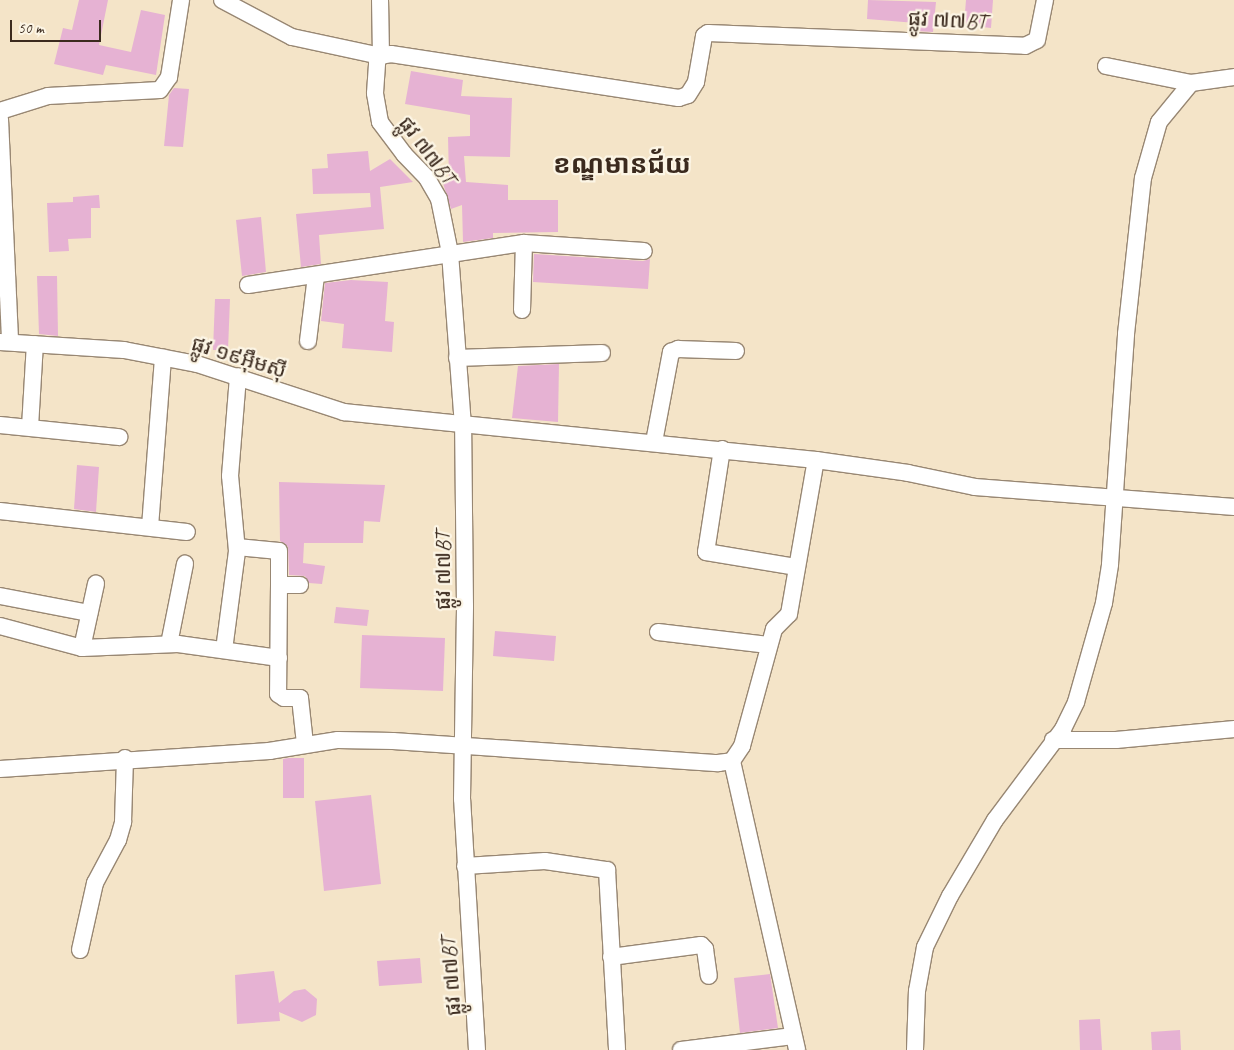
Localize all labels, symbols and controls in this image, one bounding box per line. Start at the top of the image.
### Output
street label: ផ្លូវ ៧៧BT [907,5,987,35]
scale bar [12,10,104,42]
text: 50 m [18,19,44,38]
street label: ផ្លូវ ៧៧BT [393,111,461,189]
district label: ខណ្ឌមានជ័យ [553,149,691,181]
street label: ផ្លូវ ១៩អ៊ឹមស៊ី [188,331,290,383]
street label: ផ្លូវ ៧៧BT [430,532,456,610]
street label: ផ្លូវ ៧៧BT [436,937,466,1017]

